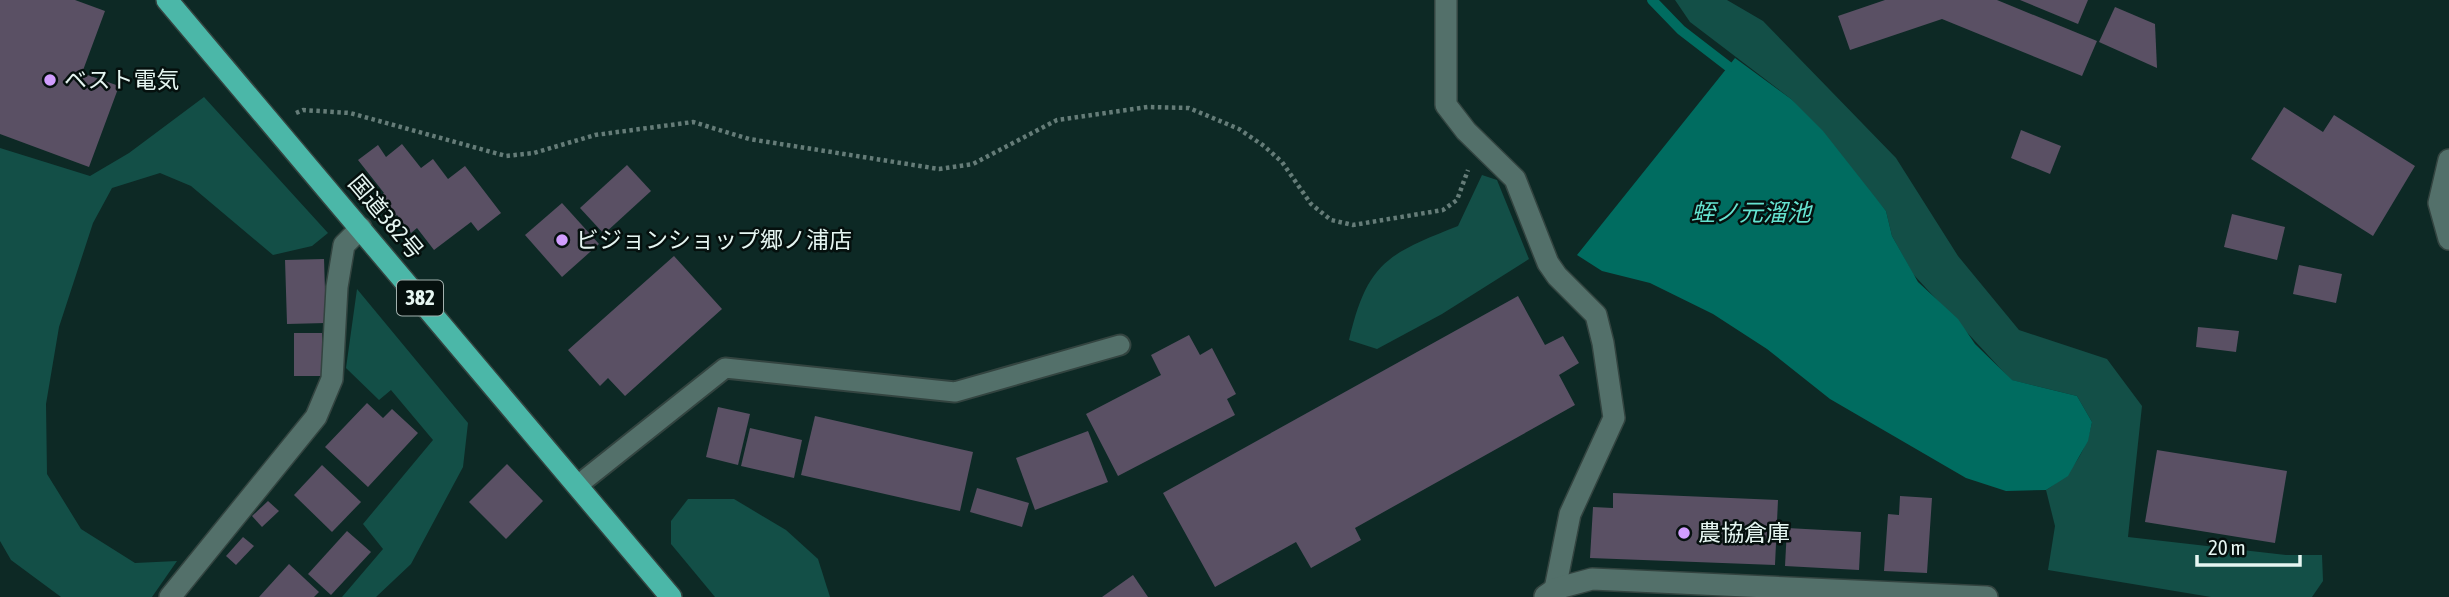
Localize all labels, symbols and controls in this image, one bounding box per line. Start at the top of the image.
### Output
place label: ベスト電気 [64,67,179,93]
marker: ベスト電気 [42,72,58,88]
street label: 国道382号 [343,170,429,264]
water label: 蛭ノ元溜池 [1691,199,1813,226]
place label: ビジョンショップ郷ノ浦店 [576,227,852,253]
marker: ビジョンショップ郷ノ浦店 [554,232,570,248]
road number: 382 [397,280,443,316]
place label: 農協倉庫 [1698,520,1790,546]
scale bar [2197,524,2300,568]
marker: 農協倉庫 [1676,525,1692,541]
text: 20 m [2208,535,2246,559]

